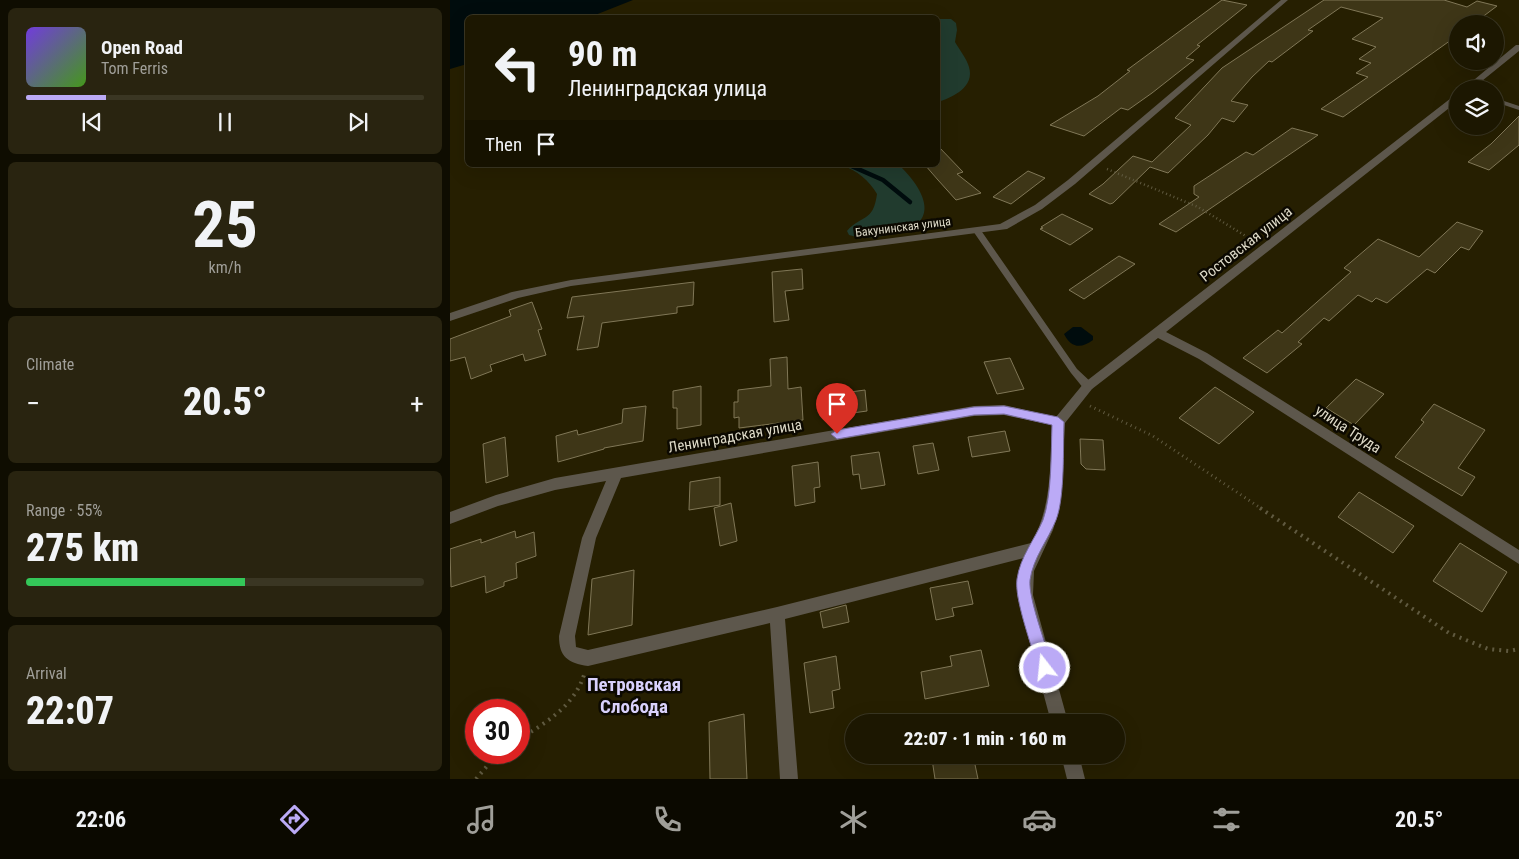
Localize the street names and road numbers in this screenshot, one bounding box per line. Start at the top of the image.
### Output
street label: Ростовская улица [1196,202,1296,286]
street label: Бакунинская улица [854,214,952,240]
street label: улица Труда [1312,401,1384,457]
street label: Ленинградская улица [667,415,803,457]

